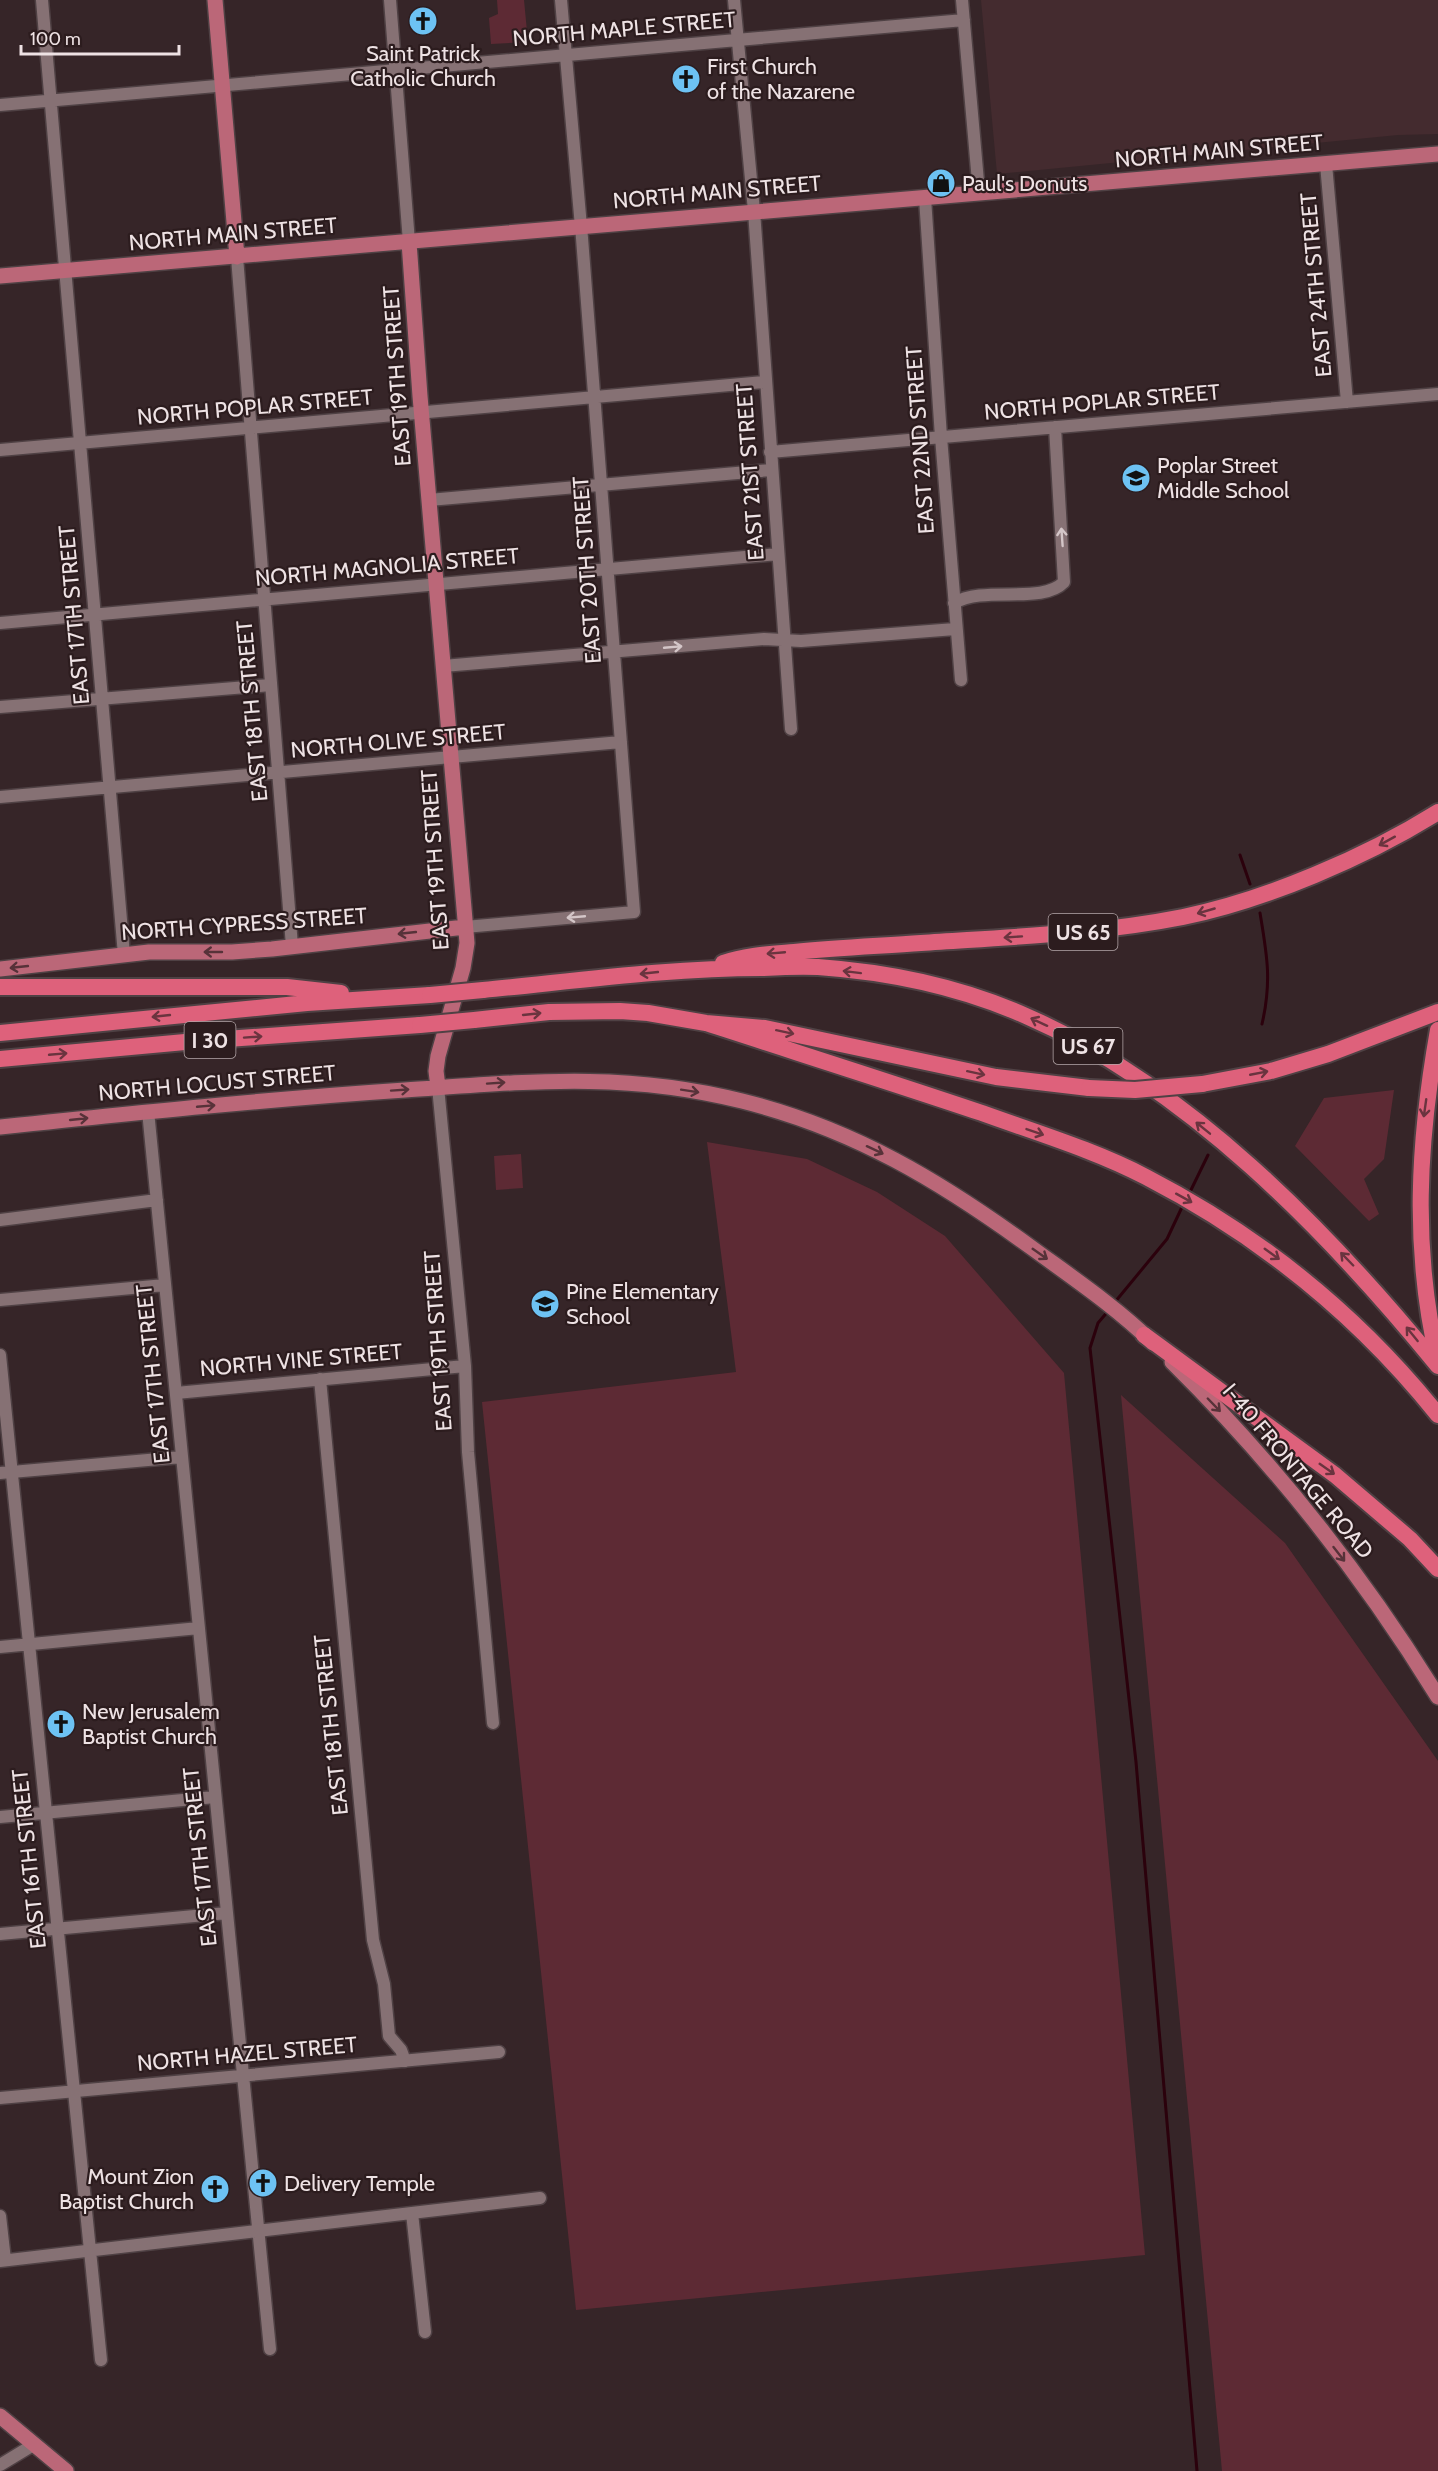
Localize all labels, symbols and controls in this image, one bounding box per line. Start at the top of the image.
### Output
church icon: Saint Patrick Catholic Church [407,5,439,37]
street label: NORTH MAPLE STREET [511,6,737,52]
scale bar [21,18,178,56]
text: 100 m [30,28,81,50]
place label: Saint Patrick Catholic Church [350,40,496,92]
place label: First Church of the Nazarene [707,53,855,105]
church icon: First Church of the Nazarene [670,63,702,95]
street label: NORTH MAIN STREET [1114,128,1325,174]
shop icon: Paul's Donuts [925,167,957,199]
street label: NORTH MAIN STREET [612,169,823,215]
place label: Paul's Donuts [962,170,1087,197]
street label: EAST 24TH STREET [1294,191,1338,378]
street label: NORTH MAIN STREET [128,211,339,257]
street label: EAST 19TH STREET [377,284,417,467]
street label: EAST 22ND STREET [900,345,940,535]
street label: NORTH POPLAR STREET [983,378,1221,426]
street label: EAST 21ST STREET [730,382,770,561]
street label: NORTH POPLAR STREET [136,383,374,431]
place label: Poplar Street Middle School [1157,452,1290,504]
school or university icon: Poplar Street Middle School [1120,462,1152,494]
street label: EAST 20TH STREET [567,475,607,665]
street label: EAST 17TH STREET [53,524,95,706]
one-way arrow [1057,528,1068,548]
street label: NORTH MAGNOLIA STREET [254,542,520,592]
street label: EAST 18TH STREET [231,619,273,803]
one-way arrow [662,641,682,652]
street label: NORTH OLIVE STREET [289,718,507,764]
street label: EAST 19TH STREET [415,768,455,951]
one-way arrow [1379,835,1396,847]
street label: NORTH CYPRESS STREET [120,902,368,946]
one-way arrow [1197,906,1216,917]
one-way arrow [567,912,587,923]
road number: US 65 [1048,914,1118,950]
one-way arrow [398,928,418,939]
one-way arrow [1003,931,1023,942]
one-way arrow [204,946,224,958]
one-way arrow [767,948,787,959]
one-way arrow [10,962,30,973]
one-way arrow [843,966,862,977]
one-way arrow [639,968,659,979]
one-way arrow [522,1008,542,1019]
one-way arrow [151,1011,171,1022]
one-way arrow [1031,1015,1049,1027]
road number: I 30 [184,1022,236,1058]
one-way arrow [775,1027,795,1038]
road number: US 67 [1054,1028,1122,1064]
one-way arrow [242,1032,262,1043]
one-way arrow [48,1048,68,1059]
street label: NORTH LOCUST STREET [97,1059,337,1107]
one-way arrow [966,1067,985,1079]
one-way arrow [1249,1067,1269,1078]
one-way arrow [485,1077,505,1088]
one-way arrow [390,1085,410,1096]
one-way arrow [680,1085,700,1096]
one-way arrow [1420,1098,1431,1118]
one-way arrow [196,1100,215,1111]
one-way arrow [69,1113,88,1124]
one-way arrow [1195,1121,1211,1134]
one-way arrow [1025,1127,1044,1138]
one-way arrow [866,1144,884,1156]
one-way arrow [1175,1193,1193,1204]
one-way arrow [1032,1247,1048,1260]
one-way arrow [1263,1248,1279,1260]
street label: EAST 19TH STREET [418,1249,458,1432]
one-way arrow [1339,1251,1354,1266]
place label: Pine Elementary School [566,1278,719,1330]
street label: EAST 17TH STREET [130,1283,176,1465]
school or university icon: Pine Elementary School [529,1288,561,1320]
one-way arrow [1405,1327,1419,1342]
street label: NORTH VINE STREET [199,1338,404,1382]
street label: I-40 FRONTAGE ROAD [1217,1378,1379,1564]
one-way arrow [1207,1397,1221,1412]
one-way arrow [1318,1463,1334,1475]
one-way arrow [1333,1545,1346,1561]
street label: EAST 18TH STREET [308,1633,354,1817]
place label: New Jerusalem Baptist Church [82,1698,220,1750]
church icon: New Jerusalem Baptist Church [45,1708,77,1740]
street label: EAST 17TH STREET [177,1766,223,1948]
street label: EAST 16TH STREET [6,1768,52,1950]
street label: NORTH HAZEL STREET [136,2031,358,2077]
place label: Mount Zion Baptist Church [59,2163,194,2215]
church icon: Delivery Temple [247,2167,279,2199]
place label: Delivery Temple [284,2170,435,2197]
church icon: Mount Zion Baptist Church [199,2173,231,2205]

